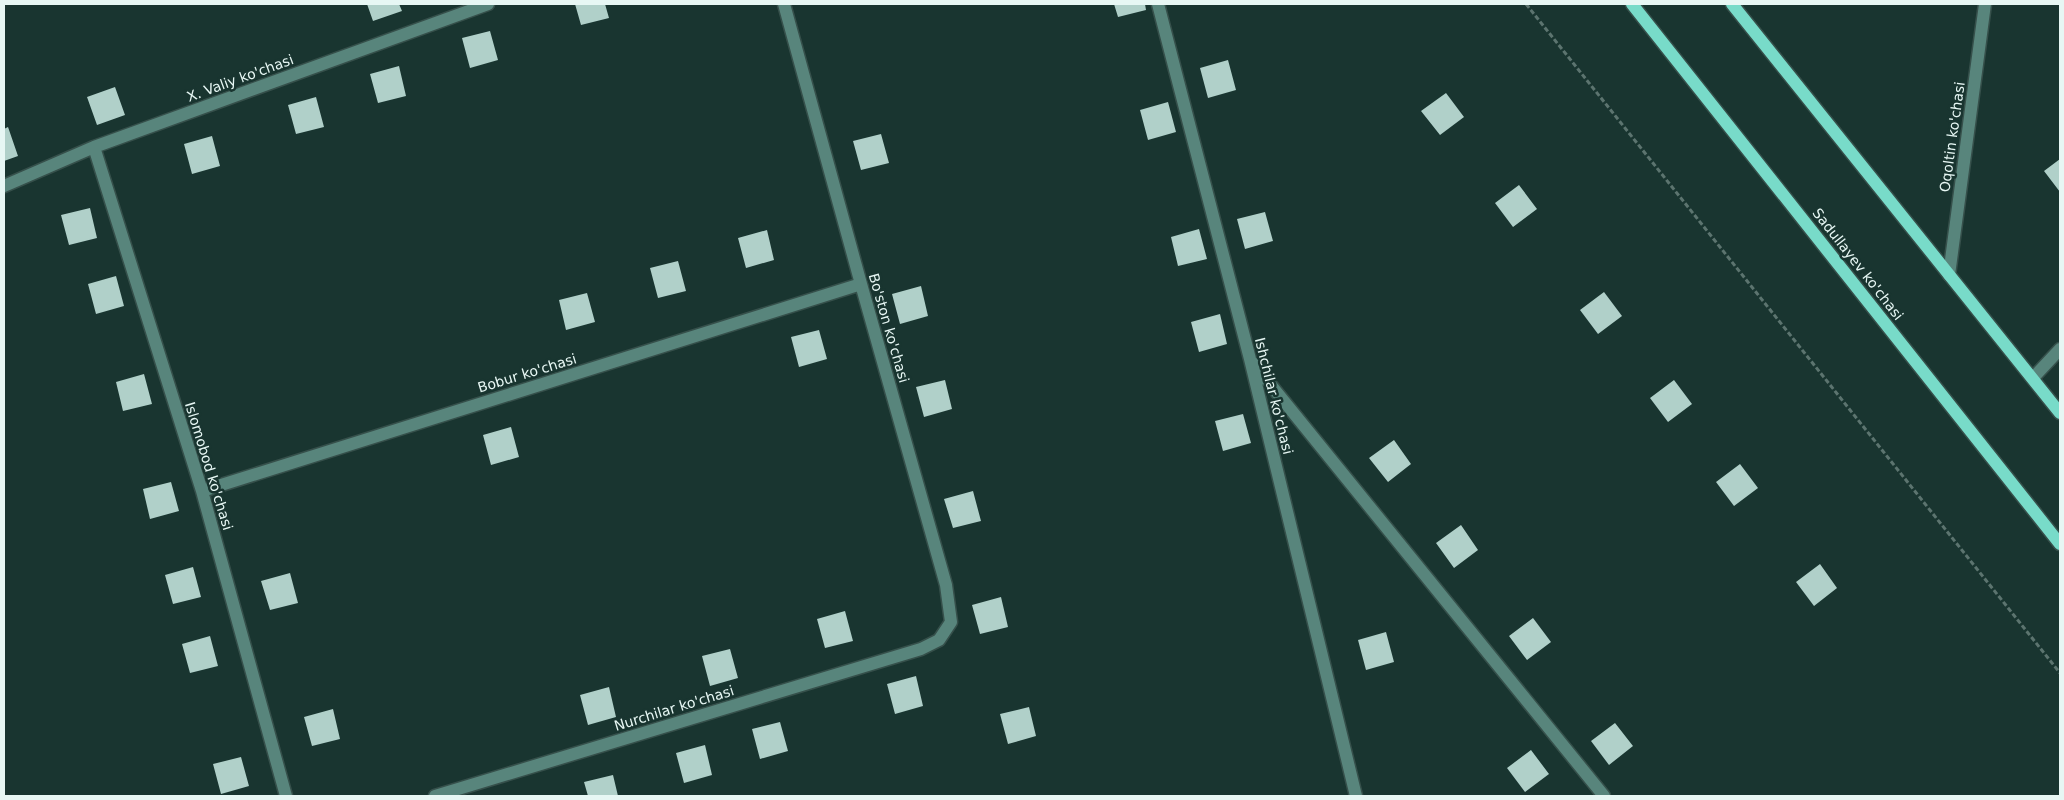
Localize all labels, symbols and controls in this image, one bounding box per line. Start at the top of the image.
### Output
street label: X. Valiy ko'chasi [184,51,296,105]
street label: Oqoltin ko'chasi [1936,81,1968,193]
street label: Sadullayev ko'chasi [1809,205,1907,323]
street label: Bo'ston ko'chasi [866,271,912,385]
street label: Ishchilar ko'chasi [1252,336,1296,456]
street label: Bobur ko'chasi [476,350,578,396]
street label: Islomobod ko'chasi [182,400,236,532]
street label: Nurchilar ko'chasi [612,682,736,734]

